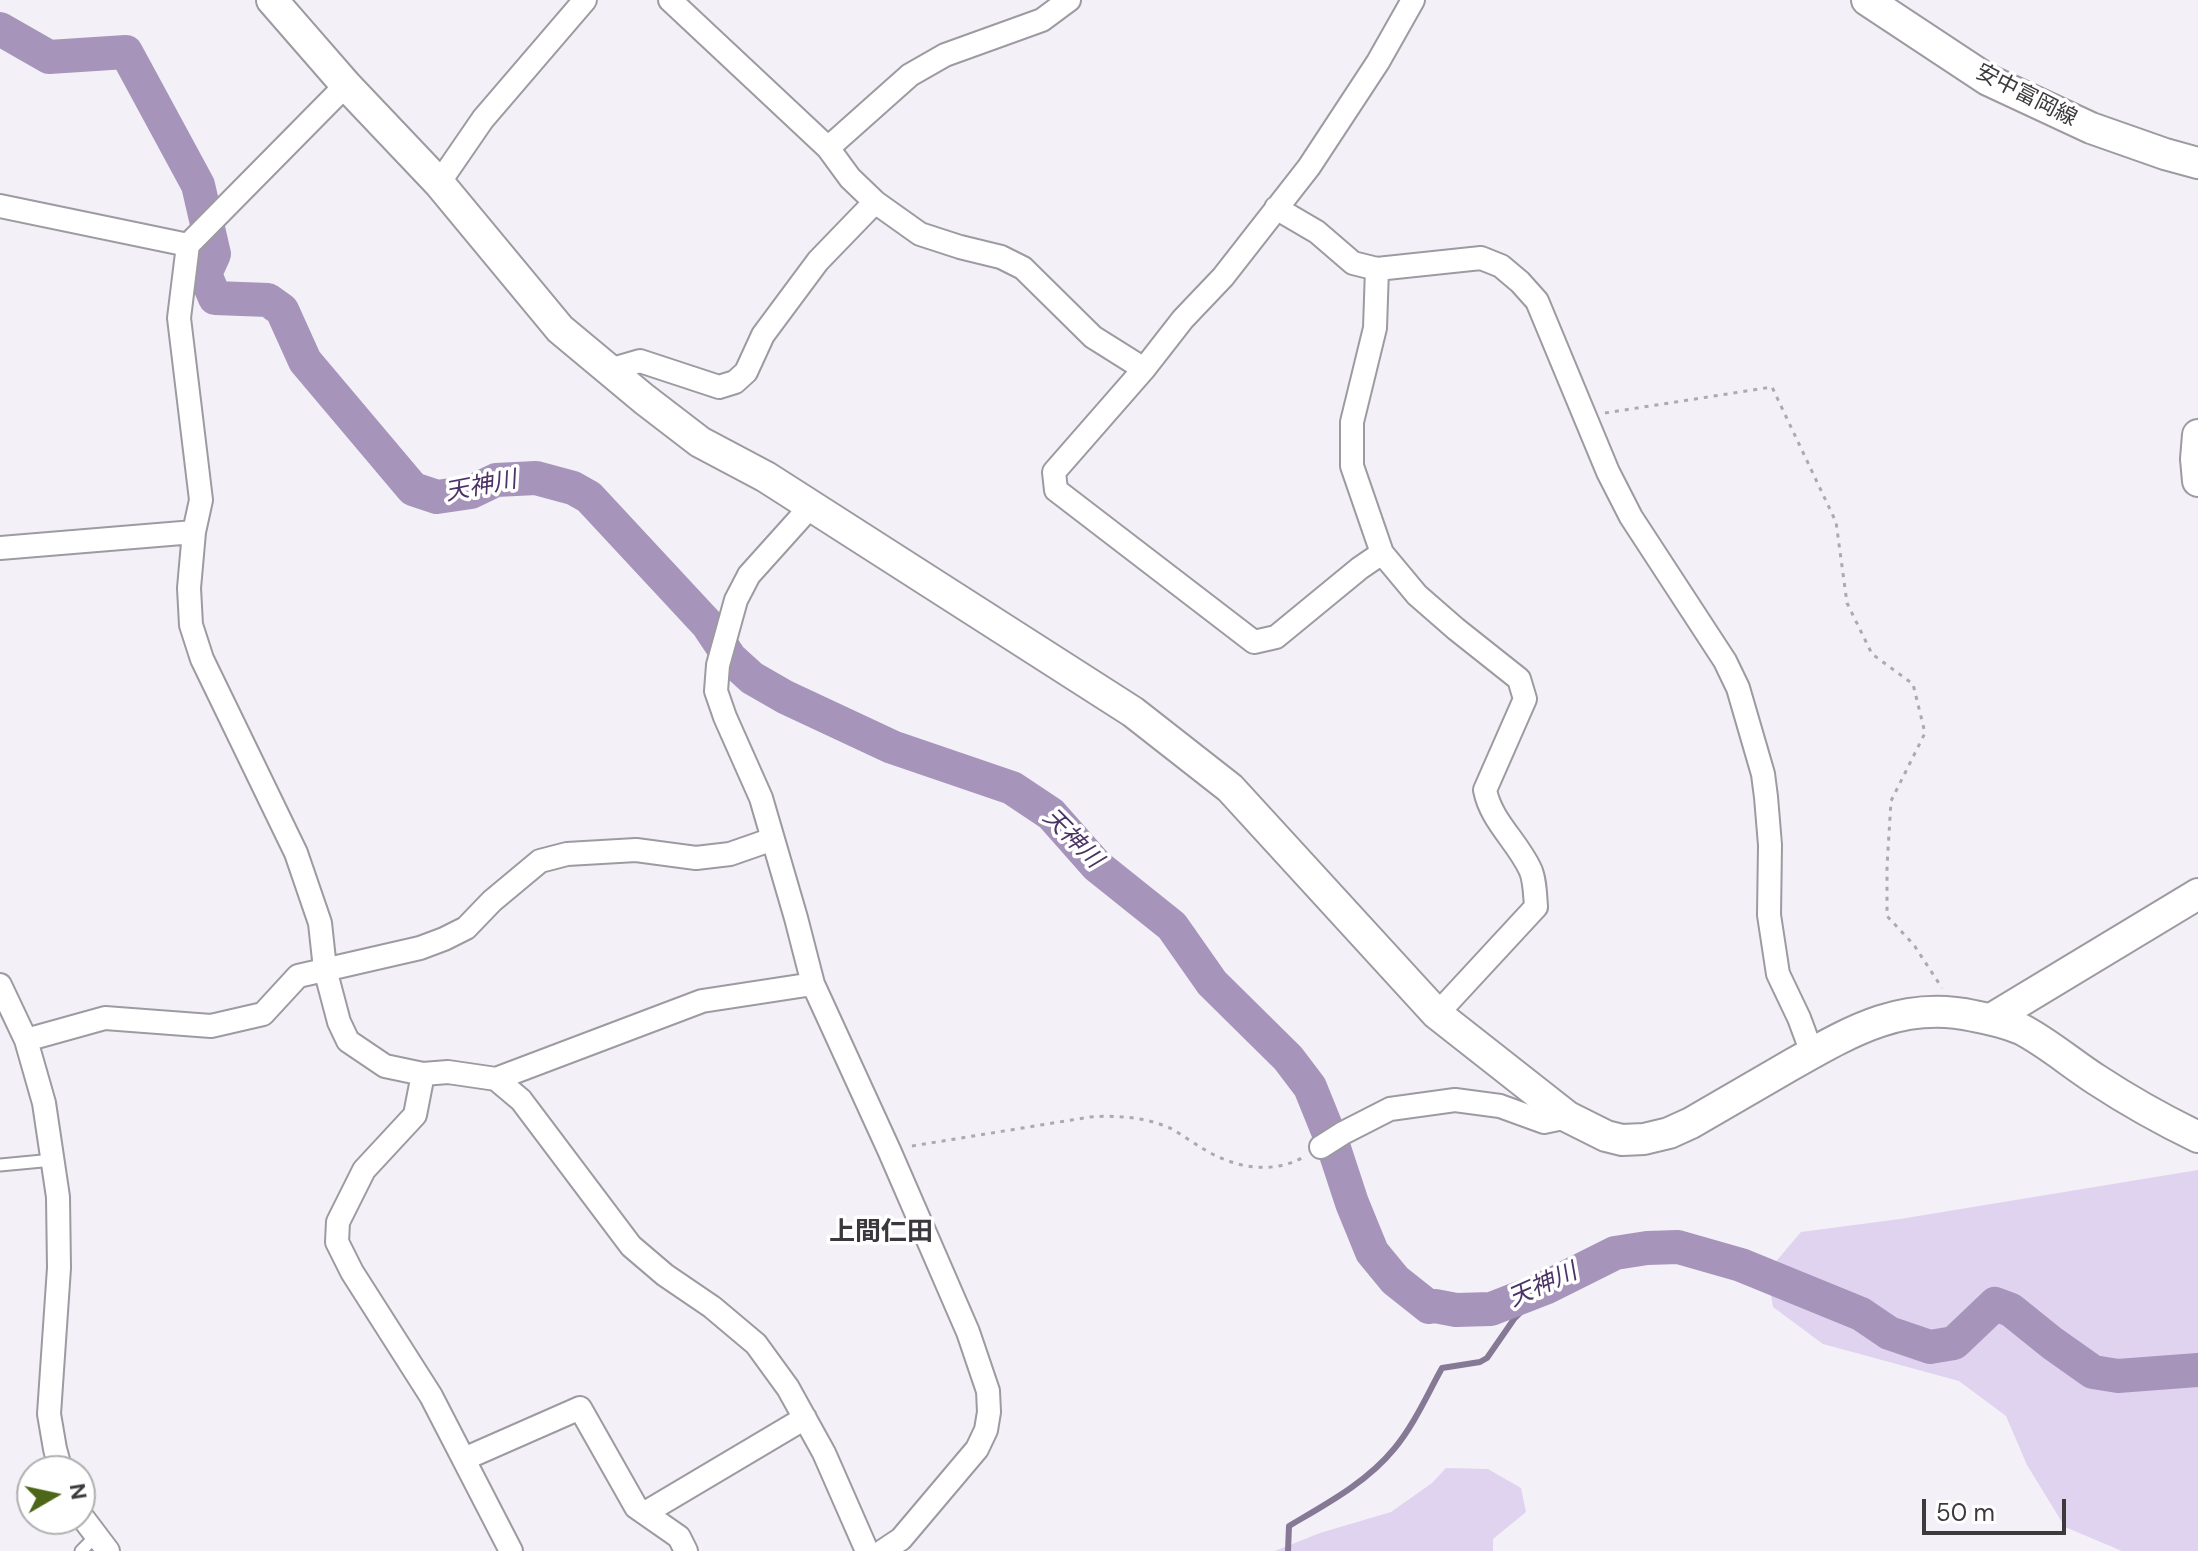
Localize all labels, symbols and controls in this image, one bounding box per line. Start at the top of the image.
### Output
street label: 安中富岡線 [1971,59,2081,133]
water label: 天神川 [443,466,519,508]
water label: 天神川 [1036,803,1108,875]
district label: 上間仁田 [829,1217,933,1249]
water label: 天神川 [1504,1258,1582,1314]
north arrow [16,1455,96,1535]
text: N [63,1481,94,1502]
scale bar [1926,1483,2070,1533]
text: 50 m [1936,1497,1995,1528]

